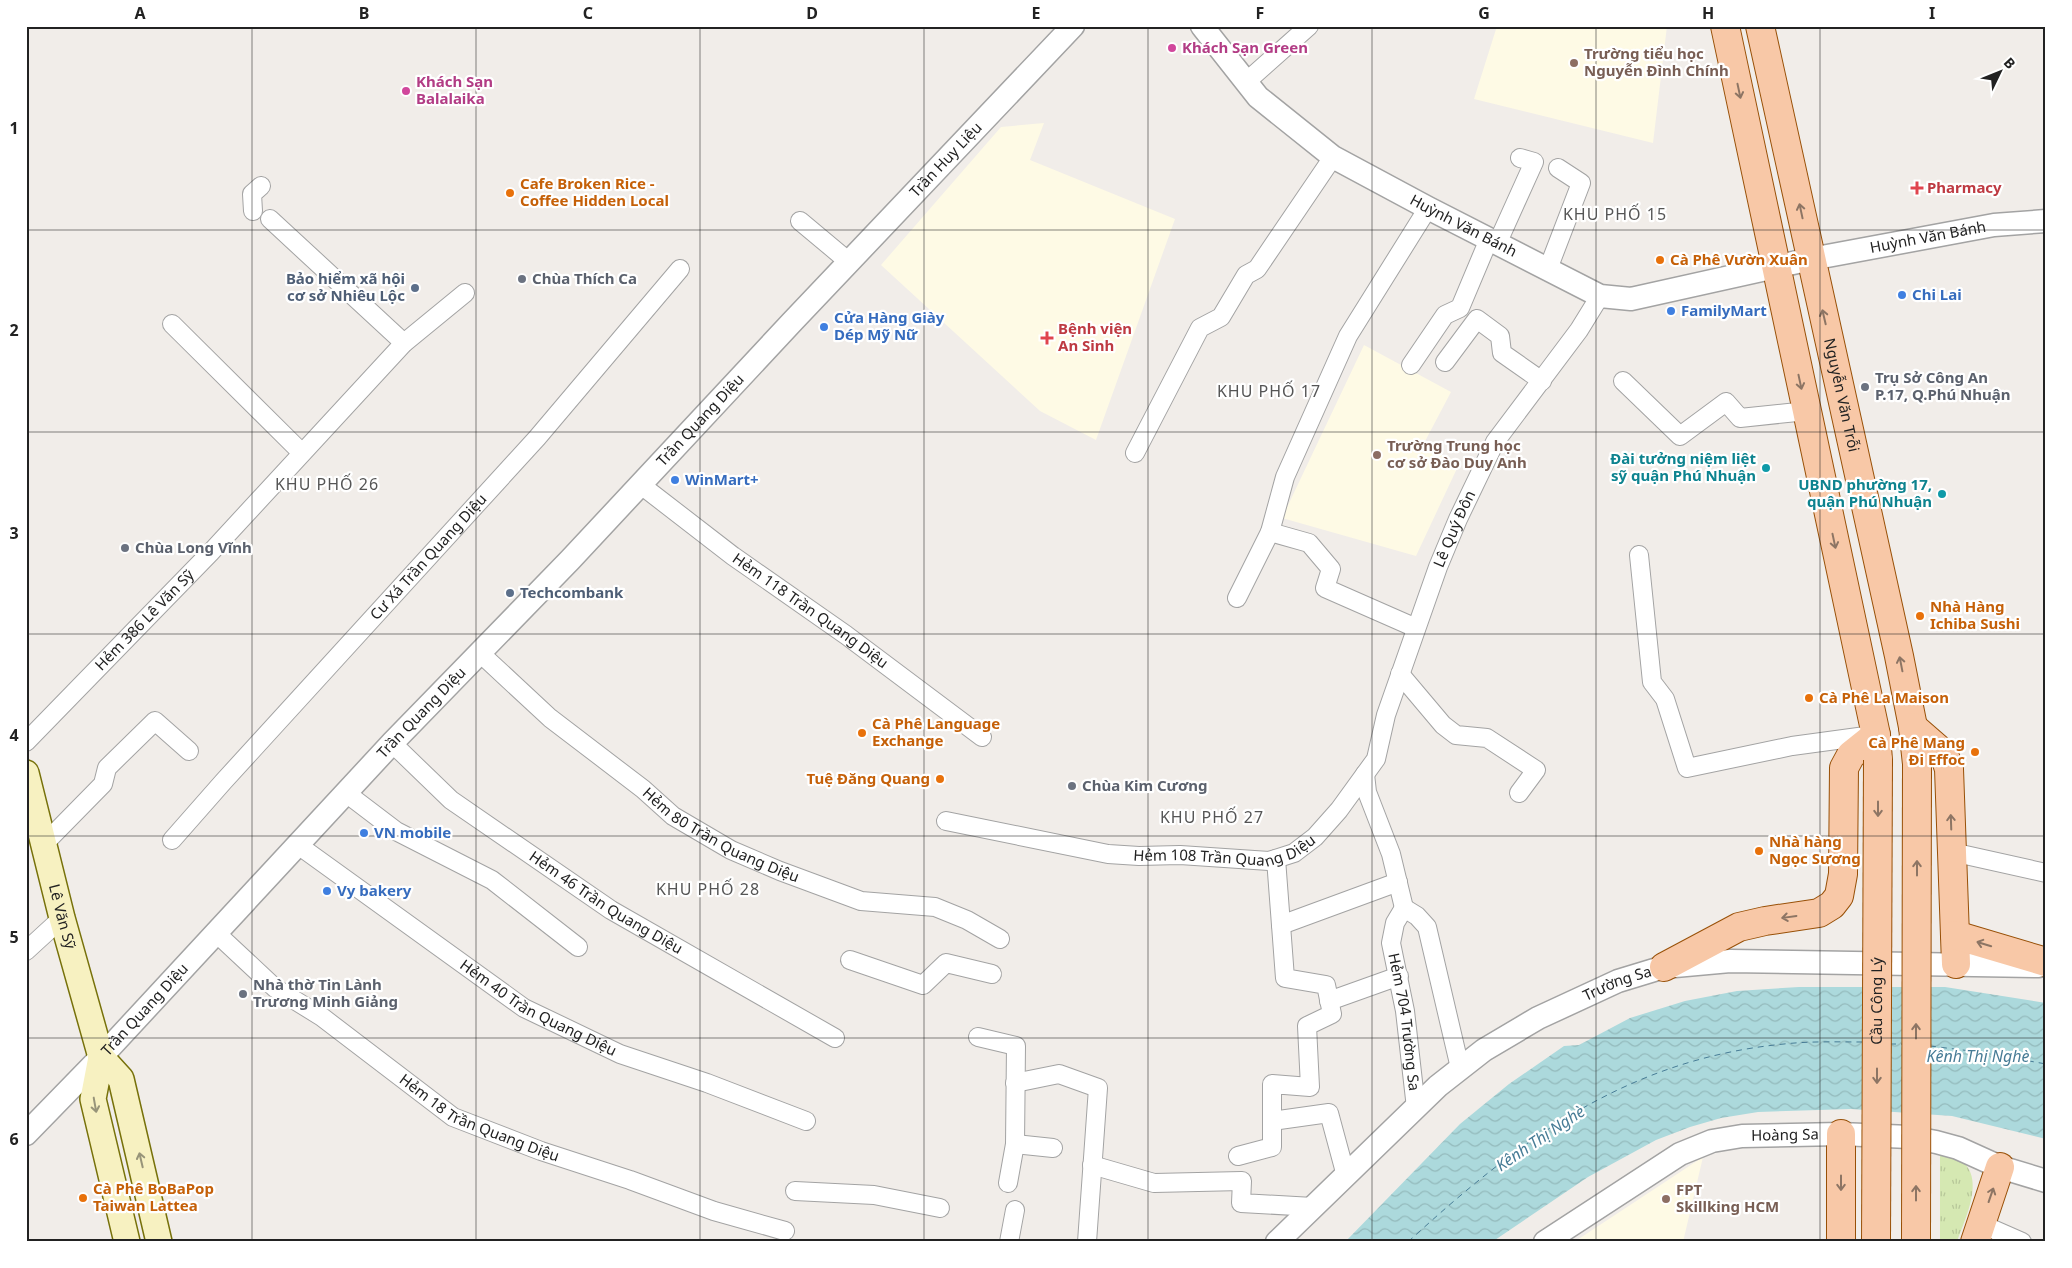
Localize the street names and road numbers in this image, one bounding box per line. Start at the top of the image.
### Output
street label: Trần Huy Liệu [905,117,986,201]
street label: Huỳnh Văn Bánh [1407,189,1521,261]
street label: Huỳnh Văn Bánh [1868,216,1987,257]
street label: Nguyễn Văn Trỗi [1820,336,1865,454]
street label: Trần Quang Diệu [652,369,748,470]
street label: Lê Quý Ðôn [1428,487,1479,570]
street label: Cư Xá Trần Quang Diệu [365,489,490,624]
street label: Hẻm 118 Trần Quang Diệu [729,548,893,672]
street label: Hẻm 386 Lê Văn Sỹ [90,564,198,674]
street label: Trần Quang Diệu [372,662,470,762]
street label: Hẻm 80 Trần Quang Diệu [639,782,802,886]
street label: Hẻm 108 Trần Quang Diệu [1133,829,1319,871]
street label: Hẻm 46 Trần Quang Diệu [526,846,687,958]
street label: Lê Văn Sỹ [45,882,81,951]
street label: Hẻm 704 Trường Sa [1384,951,1425,1092]
street label: Hẻm 40 Trần Quang Diệu [457,954,620,1060]
street label: Cầu Công Lý [1866,957,1886,1045]
street label: Trần Quang Diệu [96,958,192,1060]
street label: Trường Sa [1579,960,1654,1005]
street label: Hẻm 18 Trần Quang Diệu [396,1069,562,1165]
street label: Hoàng Sa [1751,1123,1819,1145]

